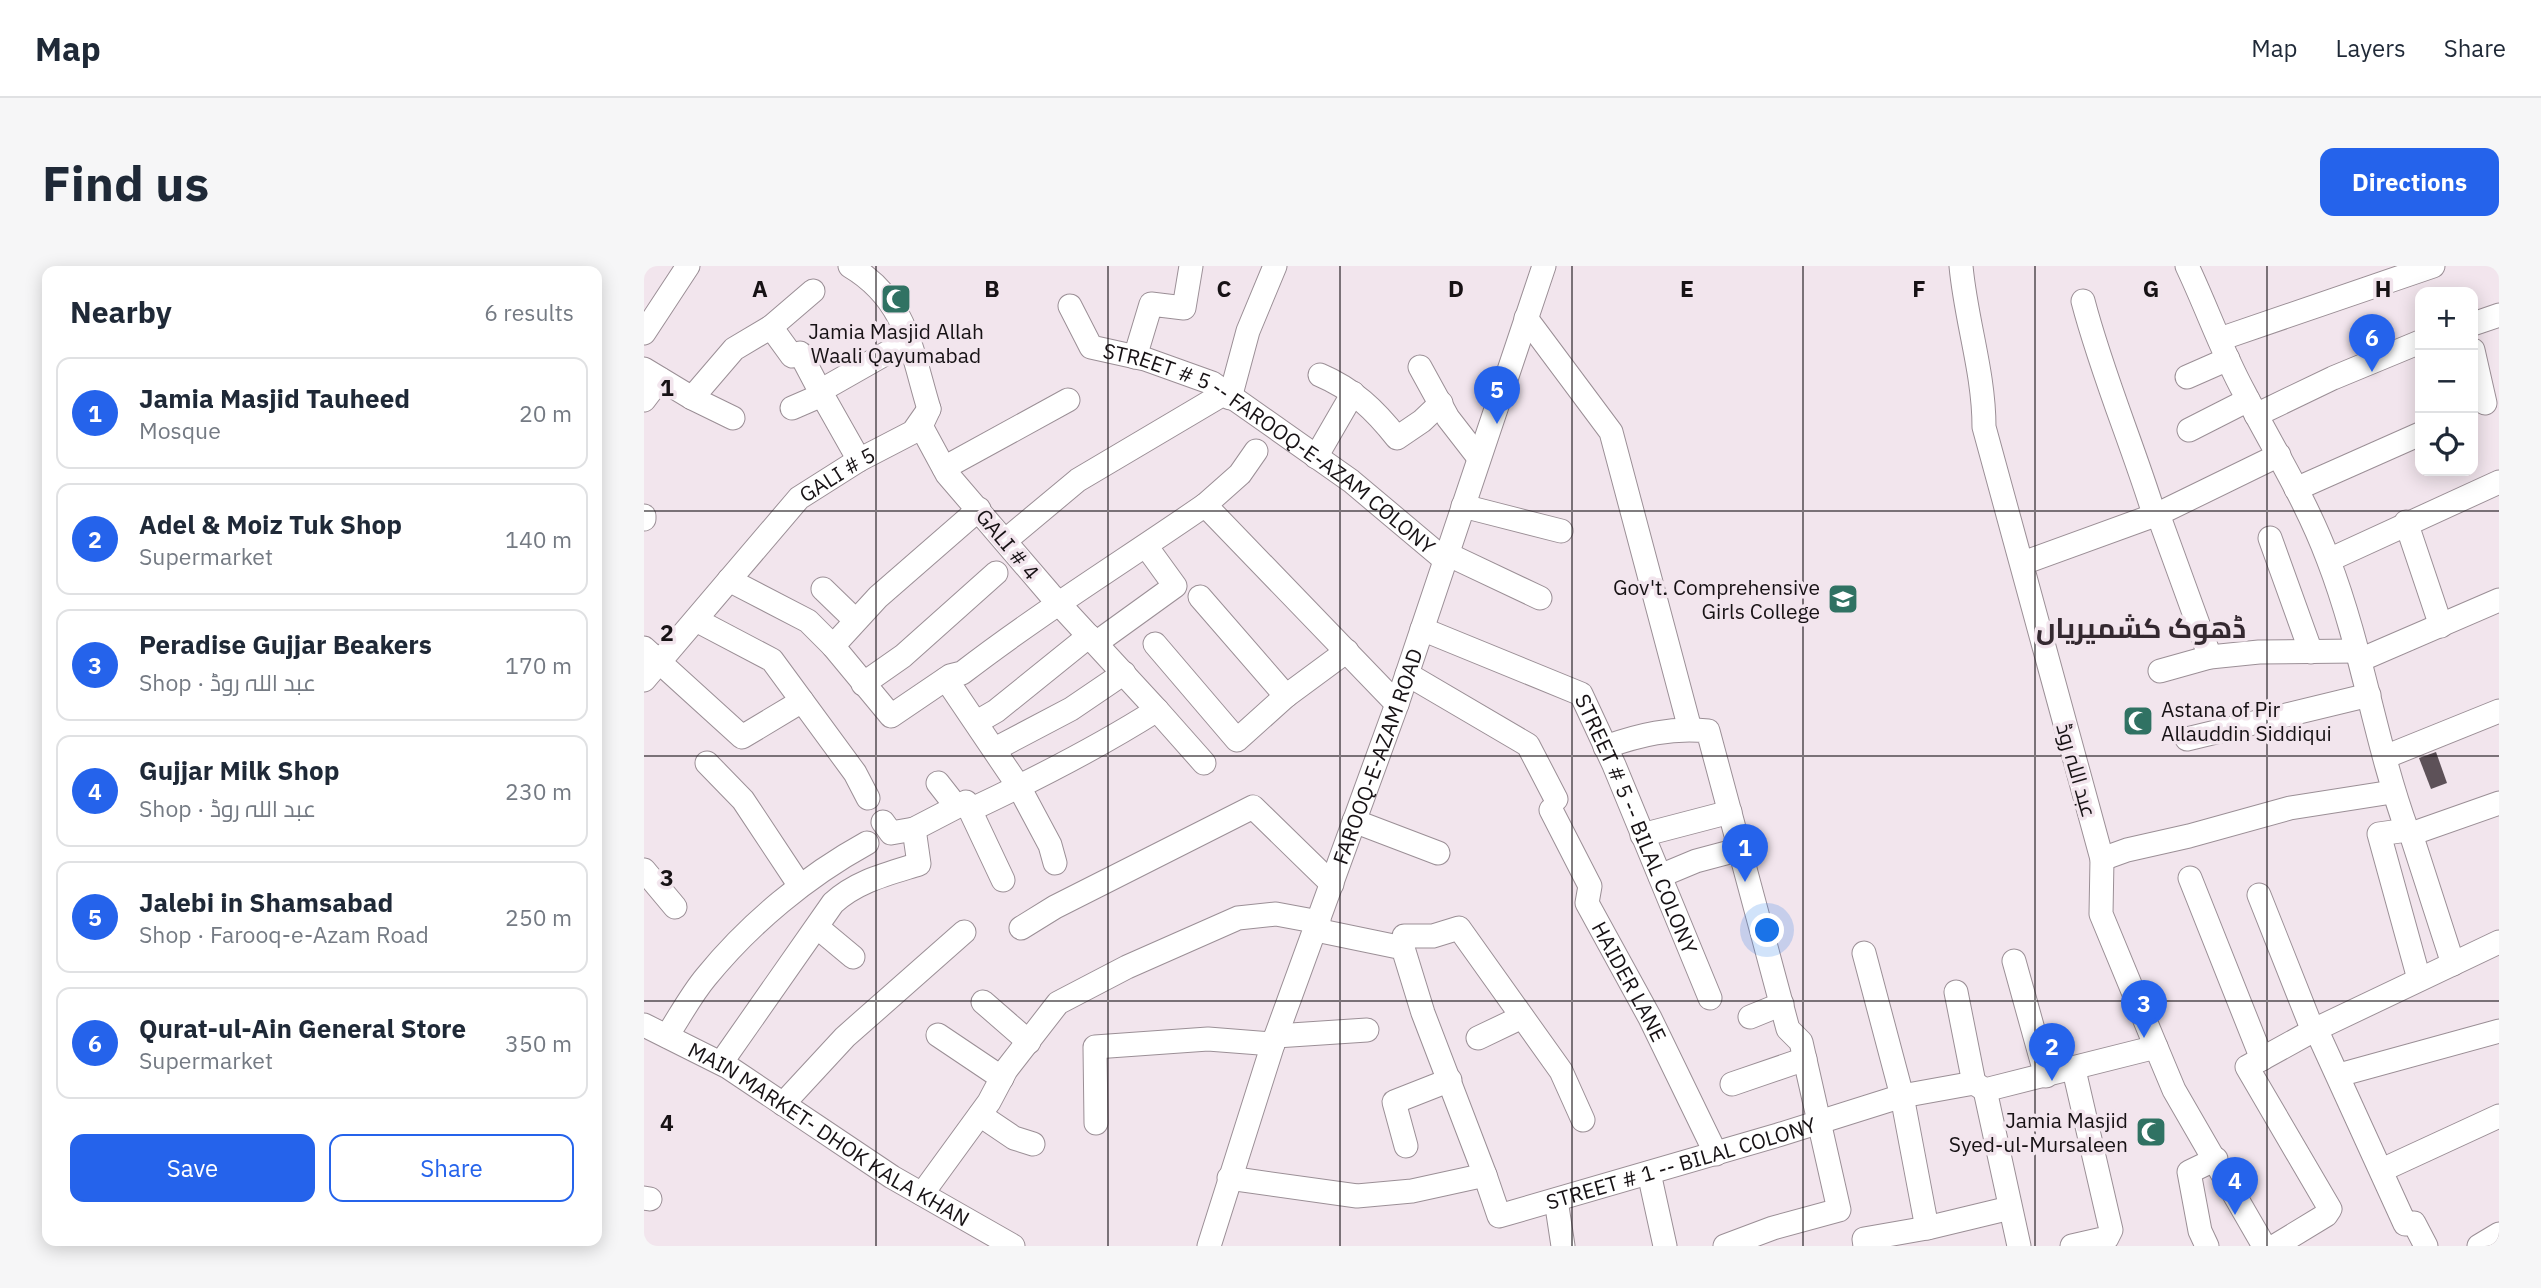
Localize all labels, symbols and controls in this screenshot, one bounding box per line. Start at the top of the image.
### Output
text: Map [35,27,101,70]
text: Map [2251,32,2298,64]
text: Layers [2336,32,2406,64]
text: Share [2444,32,2506,64]
button: Directions [2320,148,2499,216]
text: Find us [42,151,209,214]
text: A [752,273,768,303]
text: B [984,273,1000,303]
text: C [1217,273,1232,303]
text: D [1448,273,1464,303]
text: E [1680,273,1694,303]
text: F [1912,273,1926,303]
text: G [2143,273,2159,303]
text: H [2375,273,2391,303]
mosque icon: Jamia Masjid Allah Waali Qayumabad [879,282,913,316]
map controls [2415,287,2478,476]
button: + [2415,287,2478,350]
text: Nearby [70,292,172,331]
text: 6 results [484,297,574,327]
pin: 6 [2349,314,2395,372]
place label: Jamia Masjid Allah Waali Qayumabad [808,317,984,369]
street label: STREET # 5 -- FAROOQ-E-AZAM COLONY [1101,336,1442,561]
button: − [2415,350,2478,413]
pin: 5 [1474,366,1520,424]
text: 1 [660,372,674,402]
text: Jamia Masjid Tauheed [139,381,410,415]
text: 1 [88,398,102,428]
text: 20 m [519,398,572,428]
button: locate [2415,413,2478,476]
text: Mosque [139,415,221,445]
street label: GALI # 5 [794,440,880,508]
street label: GALI # 4 [970,503,1046,585]
text: Adel & Moiz Tuk Shop [139,507,402,541]
text: 2 [88,524,102,554]
text: 140 m [505,524,572,554]
text: Supermarket [139,541,273,571]
place label: Gov't. Comprehensive Girls College [1613,573,1820,625]
school or university icon: Gov't. Comprehensive Girls College [1826,582,1860,616]
district label: ڈھوک کشمیریاں [2036,609,2246,646]
text: 2 [660,617,674,647]
text: Peradise Gujjar Beakers [139,627,432,661]
street label: FAROOQ-E-AZAM ROAD [1326,645,1429,868]
text: 3 [88,650,102,680]
text: 170 m [505,650,572,680]
text: Shop · عبد اللہ روڈ [139,667,316,697]
street label: STREET # 5 -- BILAL COLONY [1569,689,1704,958]
place label: Astana of Pir Allauddin Siddiqui [2161,695,2332,747]
mosque icon: Astana of Pir Allauddin Siddiqui [2121,704,2155,738]
street label: عبد اللہ روڈ [2050,720,2104,820]
text: Gujjar Milk Shop [139,753,339,787]
text: 4 [88,776,102,806]
text: 230 m [505,776,572,806]
text: Shop · عبد اللہ روڈ [139,793,316,823]
pin: 1 [1722,824,1768,882]
text: 3 [660,862,674,892]
text: Jalebi in Shamsabad [139,885,393,919]
text: 5 [88,902,102,932]
text: 250 m [505,902,572,932]
your location [1750,913,1784,947]
street label: HAIDER LANE [1586,916,1673,1046]
text: Shop · Farooq-e-Azam Road [139,919,429,949]
pin: 3 [2121,980,2167,1038]
text: Qurat-ul-Ain General Store [139,1011,466,1045]
pin: 2 [2029,1023,2075,1081]
text: 6 [88,1028,102,1058]
text: 350 m [505,1028,572,1058]
street label: MAIN MARKET- DHOK KALA KHAN [684,1035,975,1232]
text: Supermarket [139,1045,273,1075]
place label: Jamia Masjid Syed-ul-Mursaleen [1949,1106,2128,1158]
text: 4 [660,1107,674,1137]
street label: STREET # 1 -- BILAL COLONY [1543,1110,1820,1216]
mosque icon: Jamia Masjid Syed-ul-Mursaleen [2134,1115,2168,1149]
button: Save [70,1134,315,1202]
button: Share [329,1134,574,1202]
pin: 4 [2212,1157,2258,1215]

